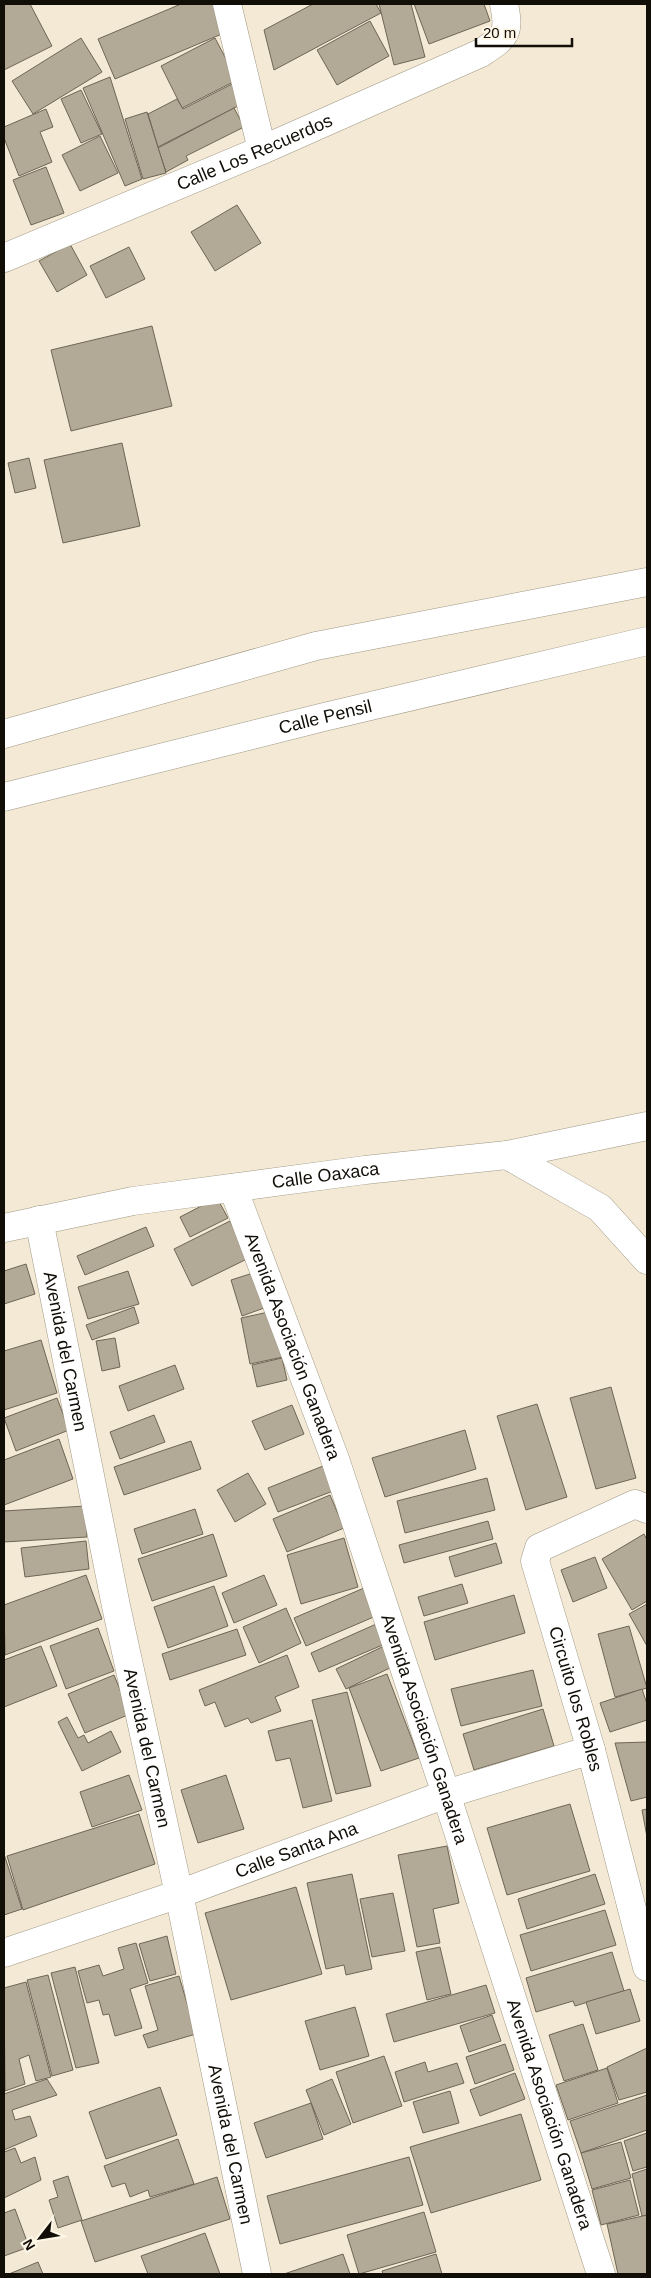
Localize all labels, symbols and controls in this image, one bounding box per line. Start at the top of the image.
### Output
scale bar [476,15,572,47]
text: 20 m [483,24,516,41]
street label: Calle Los Recuerdos [174,110,335,194]
street label: Calle Pensil [277,696,374,738]
street label: Calle Oaxaca [271,1158,381,1192]
street label: Avenida Asociación Ganadera [241,1230,345,1463]
street label: Avenida del Carmen [39,1270,91,1433]
street label: Avenida Asociación Ganadera [377,1611,472,1848]
street label: Circuito los Robles [545,1624,606,1774]
street label: Avenida del Carmen [120,1666,174,1830]
street label: Calle Santa Ana [232,1818,361,1882]
street label: Avenida Asociación Ganadera [503,1997,596,2233]
street label: Avenida del Carmen [204,2063,257,2226]
north arrow [15,2213,65,2263]
text: N [19,2236,38,2253]

